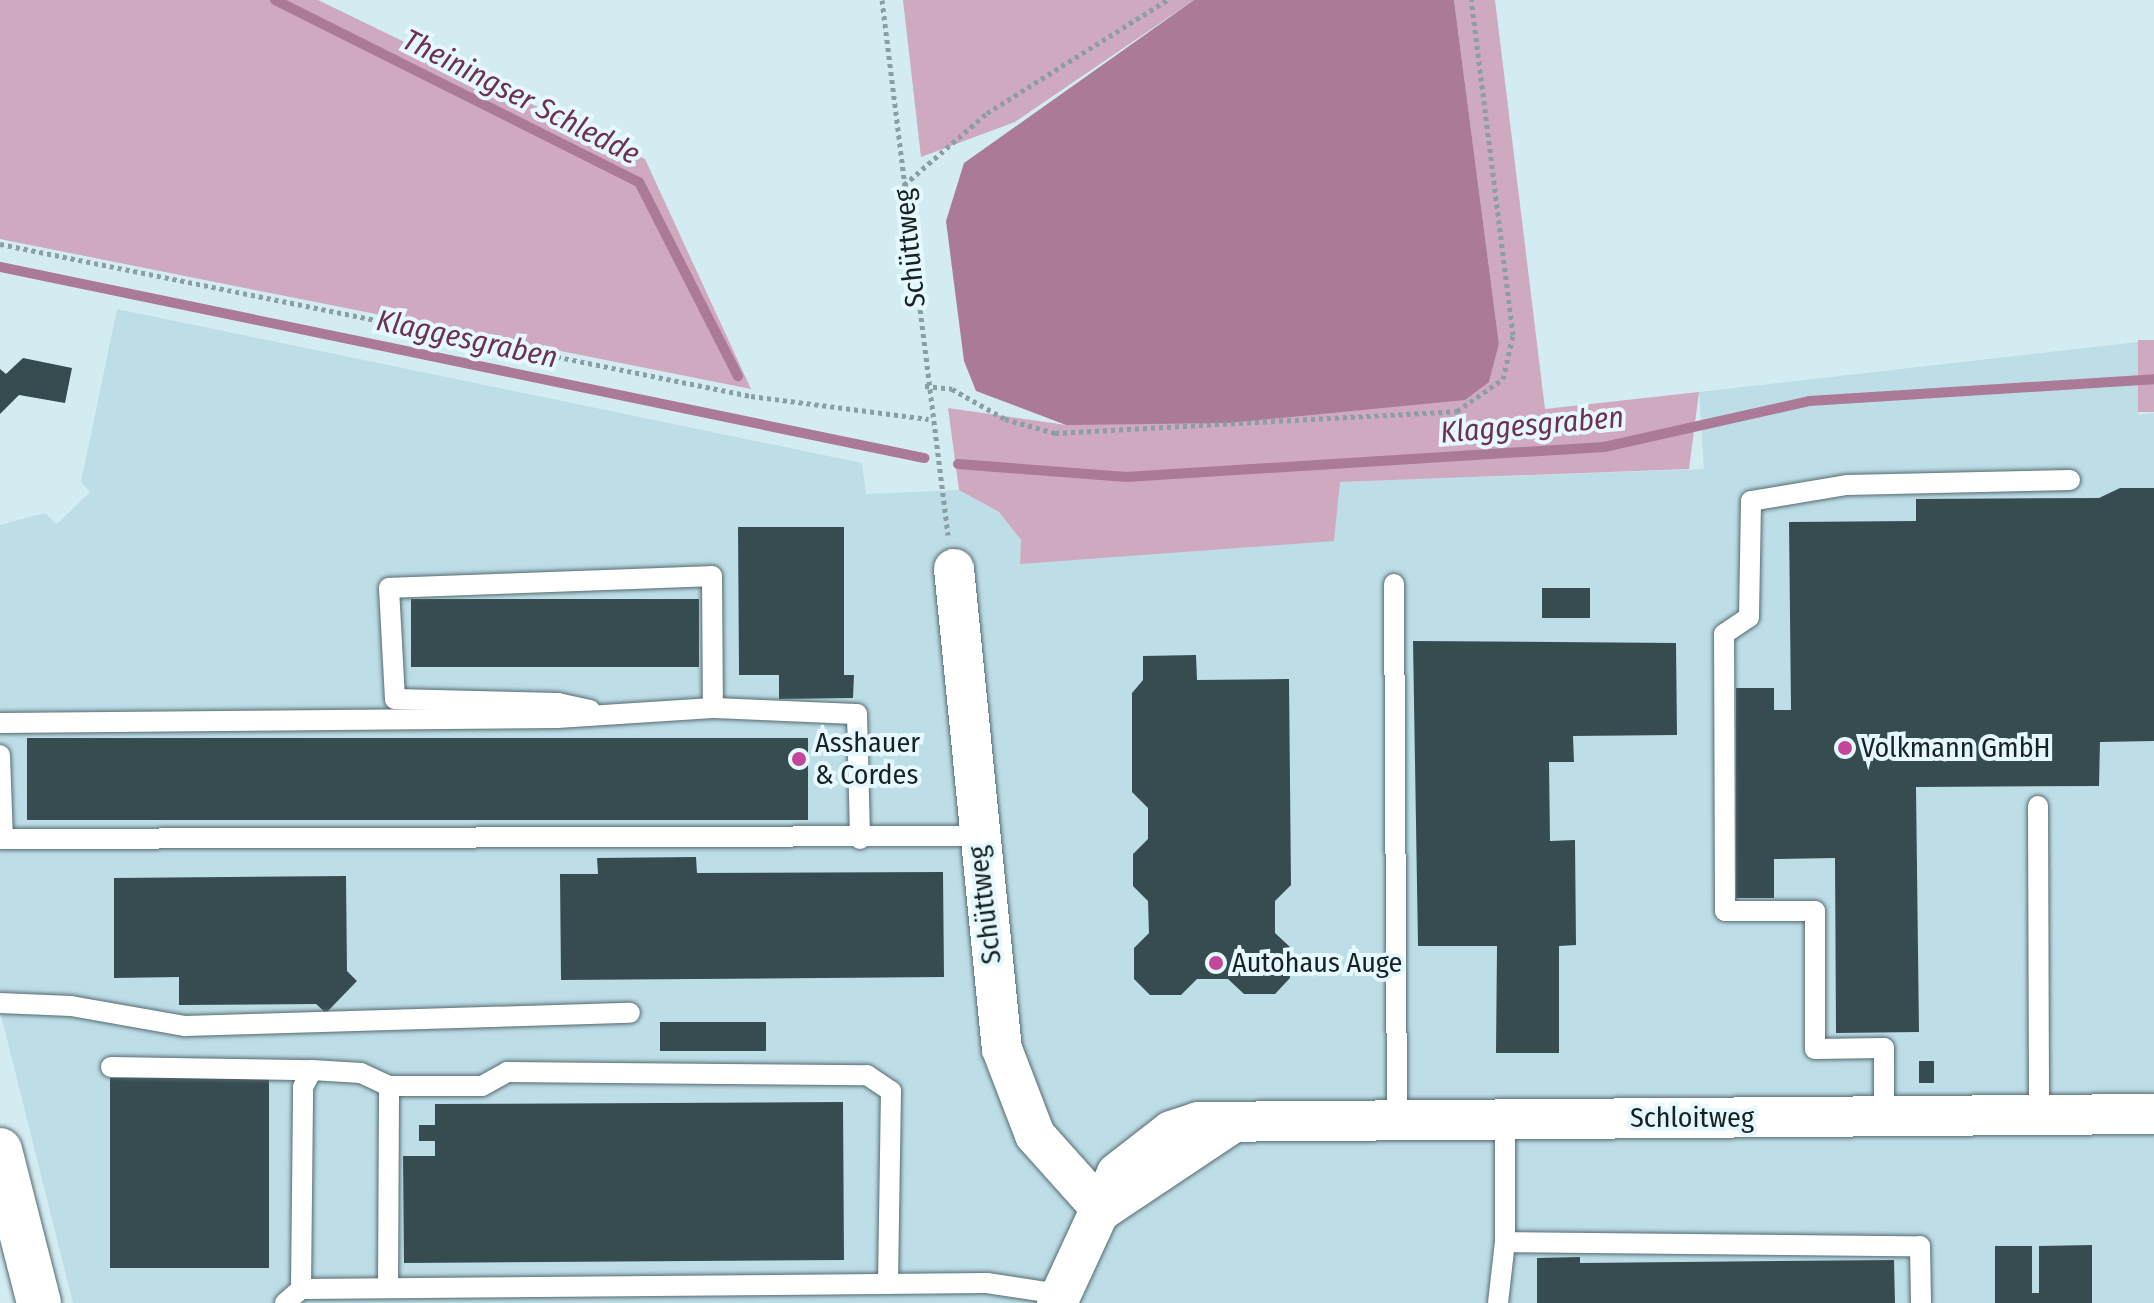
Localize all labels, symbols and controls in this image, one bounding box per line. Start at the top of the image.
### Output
water label: Theiningser Schledde [396,22,646,172]
street label: Schüttweg [887,187,933,309]
water label: Klaggesgraben [373,302,561,376]
water label: Klaggesgraben [1439,399,1625,451]
place label: Asshauer & Cordes [815,726,920,792]
place label: Volkmann GmbH [1861,731,2051,765]
marker: Volkmann GmbH [1836,739,1854,757]
marker: Asshauer & Cordes [790,750,808,768]
street label: Schüttweg [961,844,1009,966]
place label: Autohaus Auge [1232,946,1402,980]
marker: Autohaus Auge [1207,954,1225,972]
street label: Schloitweg [1630,1101,1754,1135]

